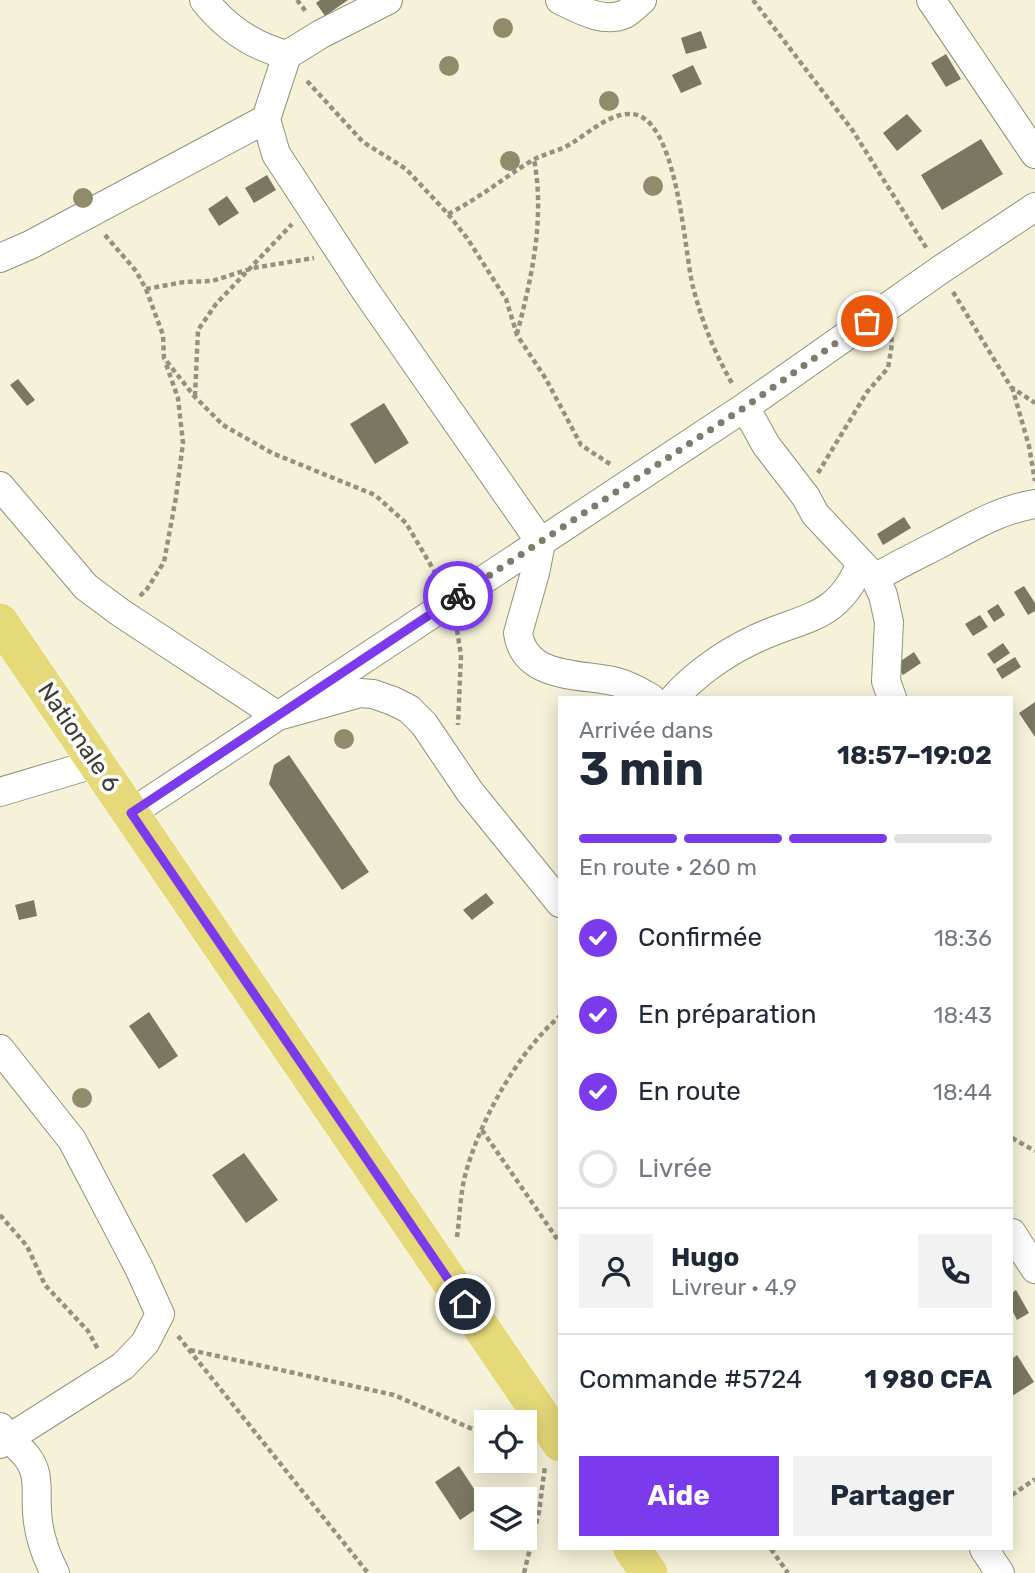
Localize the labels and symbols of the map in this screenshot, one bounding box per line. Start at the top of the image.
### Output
pin [837,291,897,351]
courier [423,561,493,631]
street label: Nationale 6 [32,677,126,797]
pin [435,1274,495,1334]

